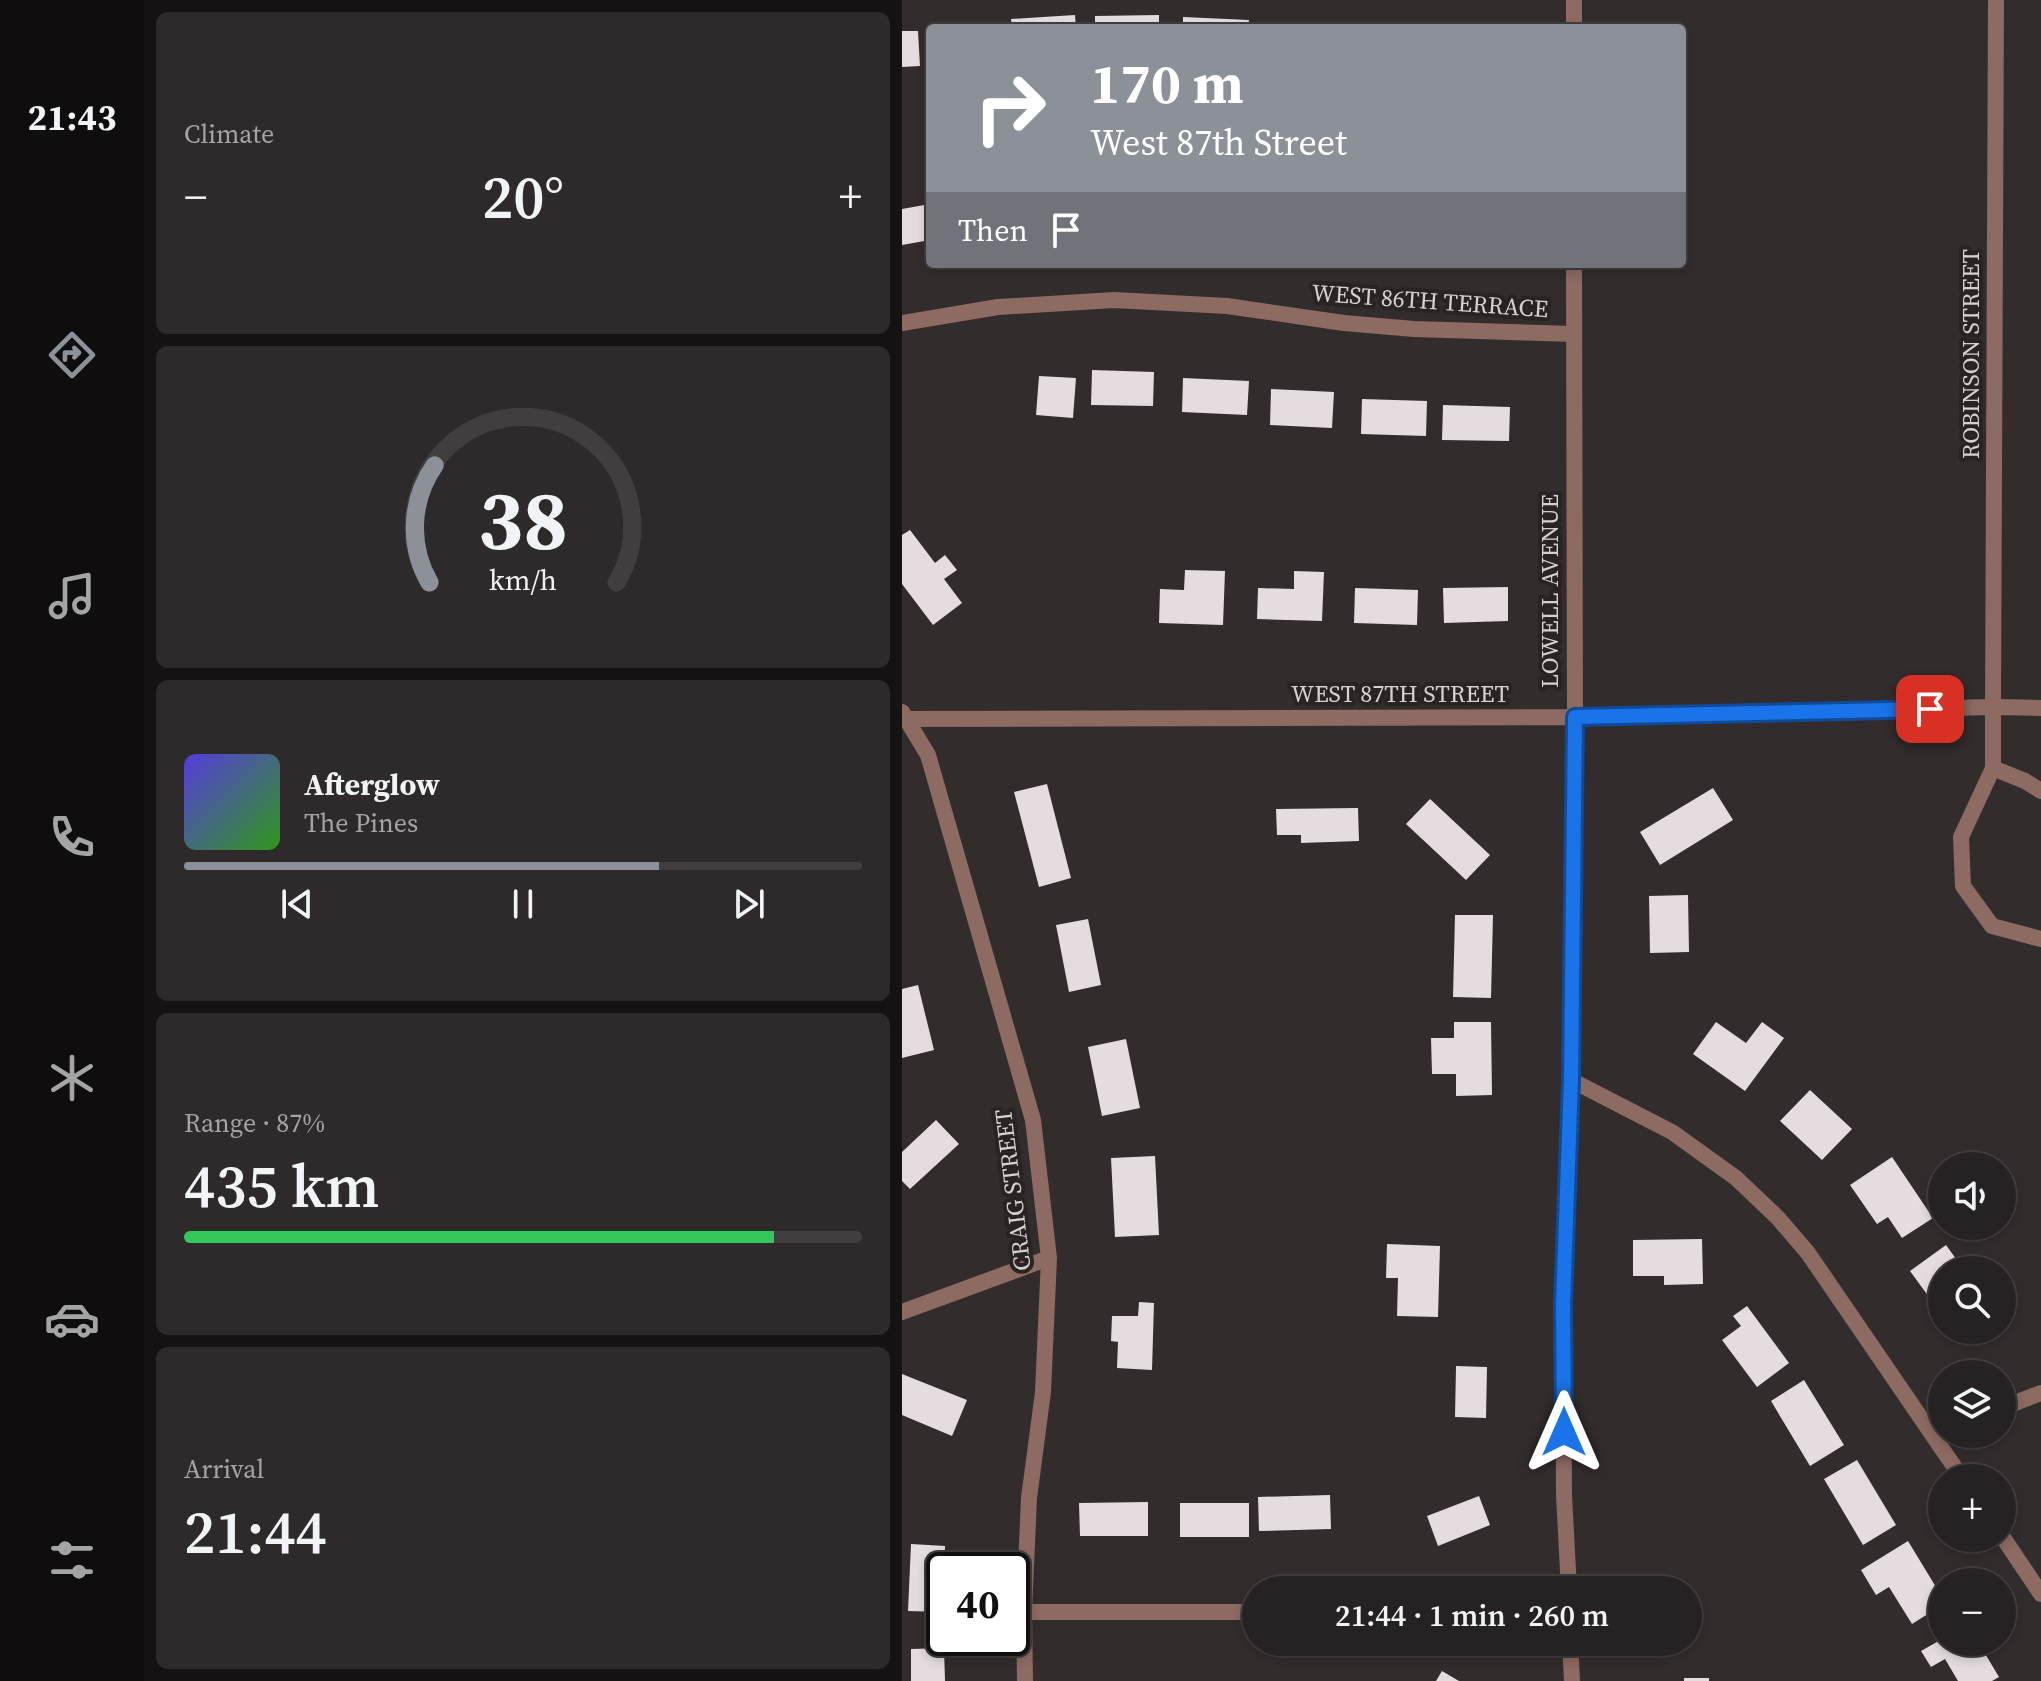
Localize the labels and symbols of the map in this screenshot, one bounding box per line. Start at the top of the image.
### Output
street label: ROBINSON STREET [1954,249,1987,459]
street label: WEST 86TH TERRACE [1311,276,1549,325]
street label: LOWELL AVENUE [1533,494,1566,688]
pin [1896,675,1964,743]
street label: WEST 87TH STREET [1291,677,1509,710]
street label: CRAIG STREET [986,1107,1039,1273]
position arrow [1522,1390,1606,1474]
speed limit sign: 40 [926,1552,1030,1656]

